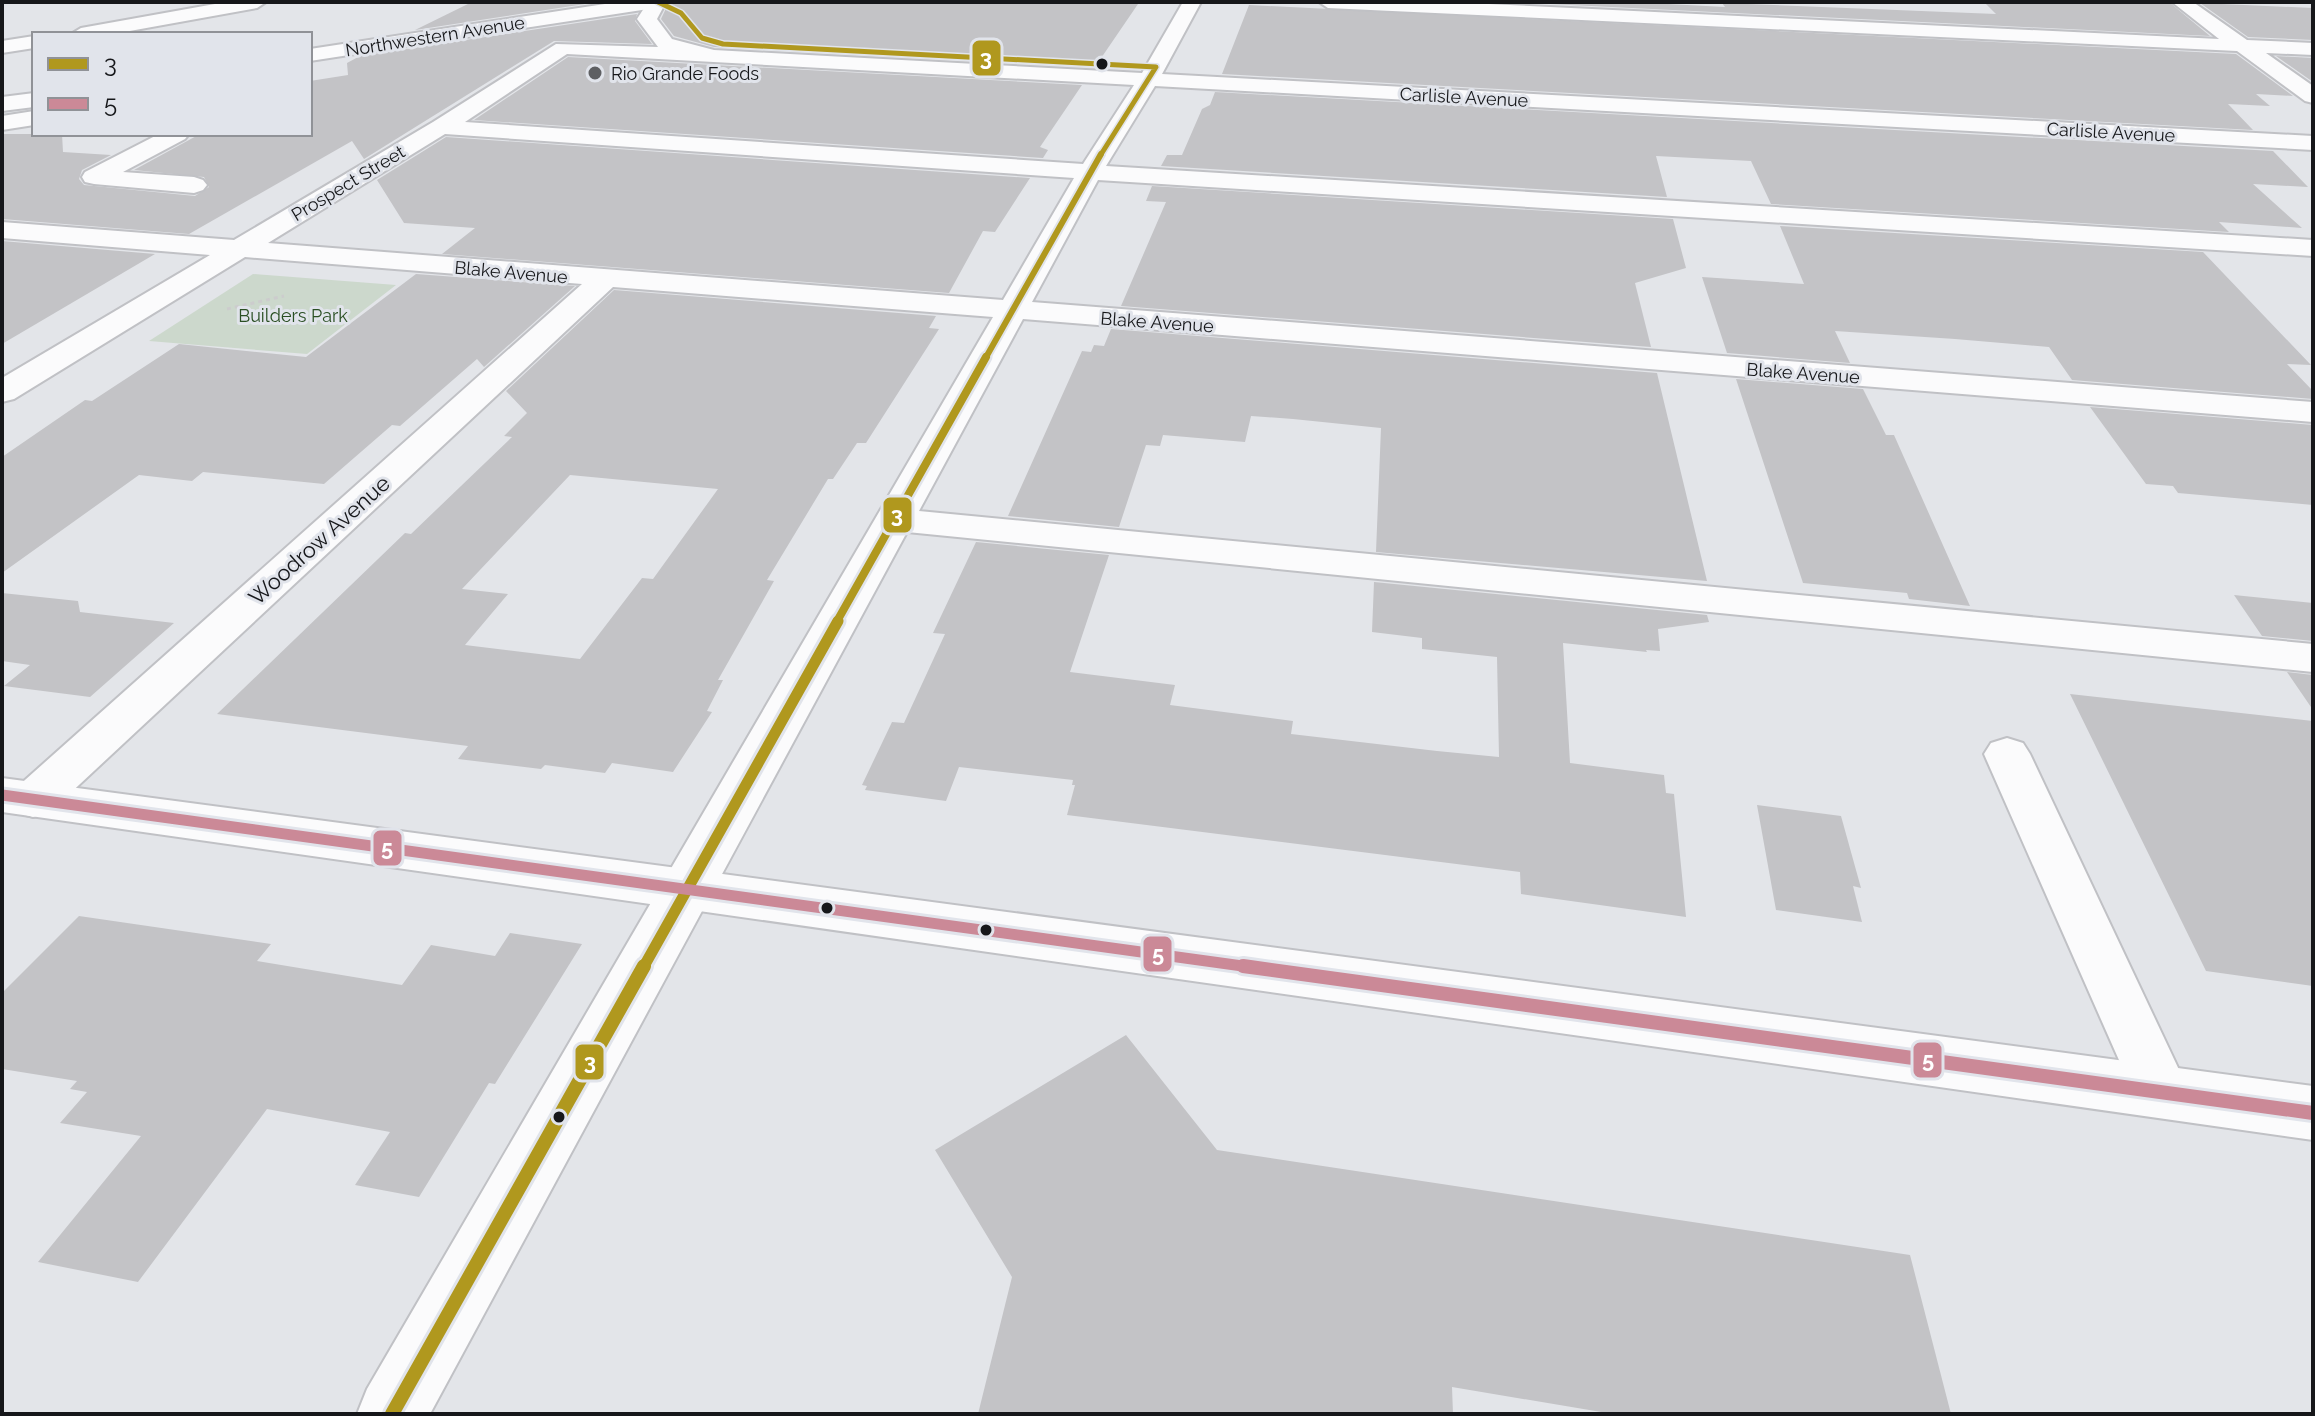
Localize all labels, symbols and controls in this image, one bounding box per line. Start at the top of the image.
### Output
street label: Northwestern Avenue [344,11,527,61]
legend [32,32,312,136]
line badge: 3 [971,39,1002,77]
text: 3 [980,45,992,71]
text: 3 [104,49,117,78]
unlabelled marker [1094,56,1110,72]
place label: Rio Grande Foods [611,63,759,84]
marker: Rio Grande Foods [586,64,604,82]
street label: Carlisle Avenue [1399,83,1529,111]
text: 5 [104,89,117,118]
street label: Carlisle Avenue [2046,118,2176,146]
street label: Prospect Street [287,141,409,225]
street label: Blake Avenue [454,257,569,287]
park label: Builders Park [238,305,348,326]
street label: Blake Avenue [1100,308,1215,336]
street label: Blake Avenue [1746,359,1861,387]
street label: Woodrow Avenue [243,470,395,610]
line badge: 3 [882,496,913,534]
text: 3 [891,502,903,528]
line badge: 5 [372,829,403,867]
text: 5 [381,835,393,861]
unlabelled marker [819,900,835,916]
unlabelled marker [978,922,994,938]
line badge: 5 [1142,935,1173,973]
text: 5 [1152,941,1164,967]
line badge: 5 [1912,1041,1943,1079]
line badge: 3 [574,1043,605,1081]
text: 5 [1922,1047,1934,1073]
text: 3 [584,1049,596,1075]
unlabelled marker [551,1109,567,1125]

